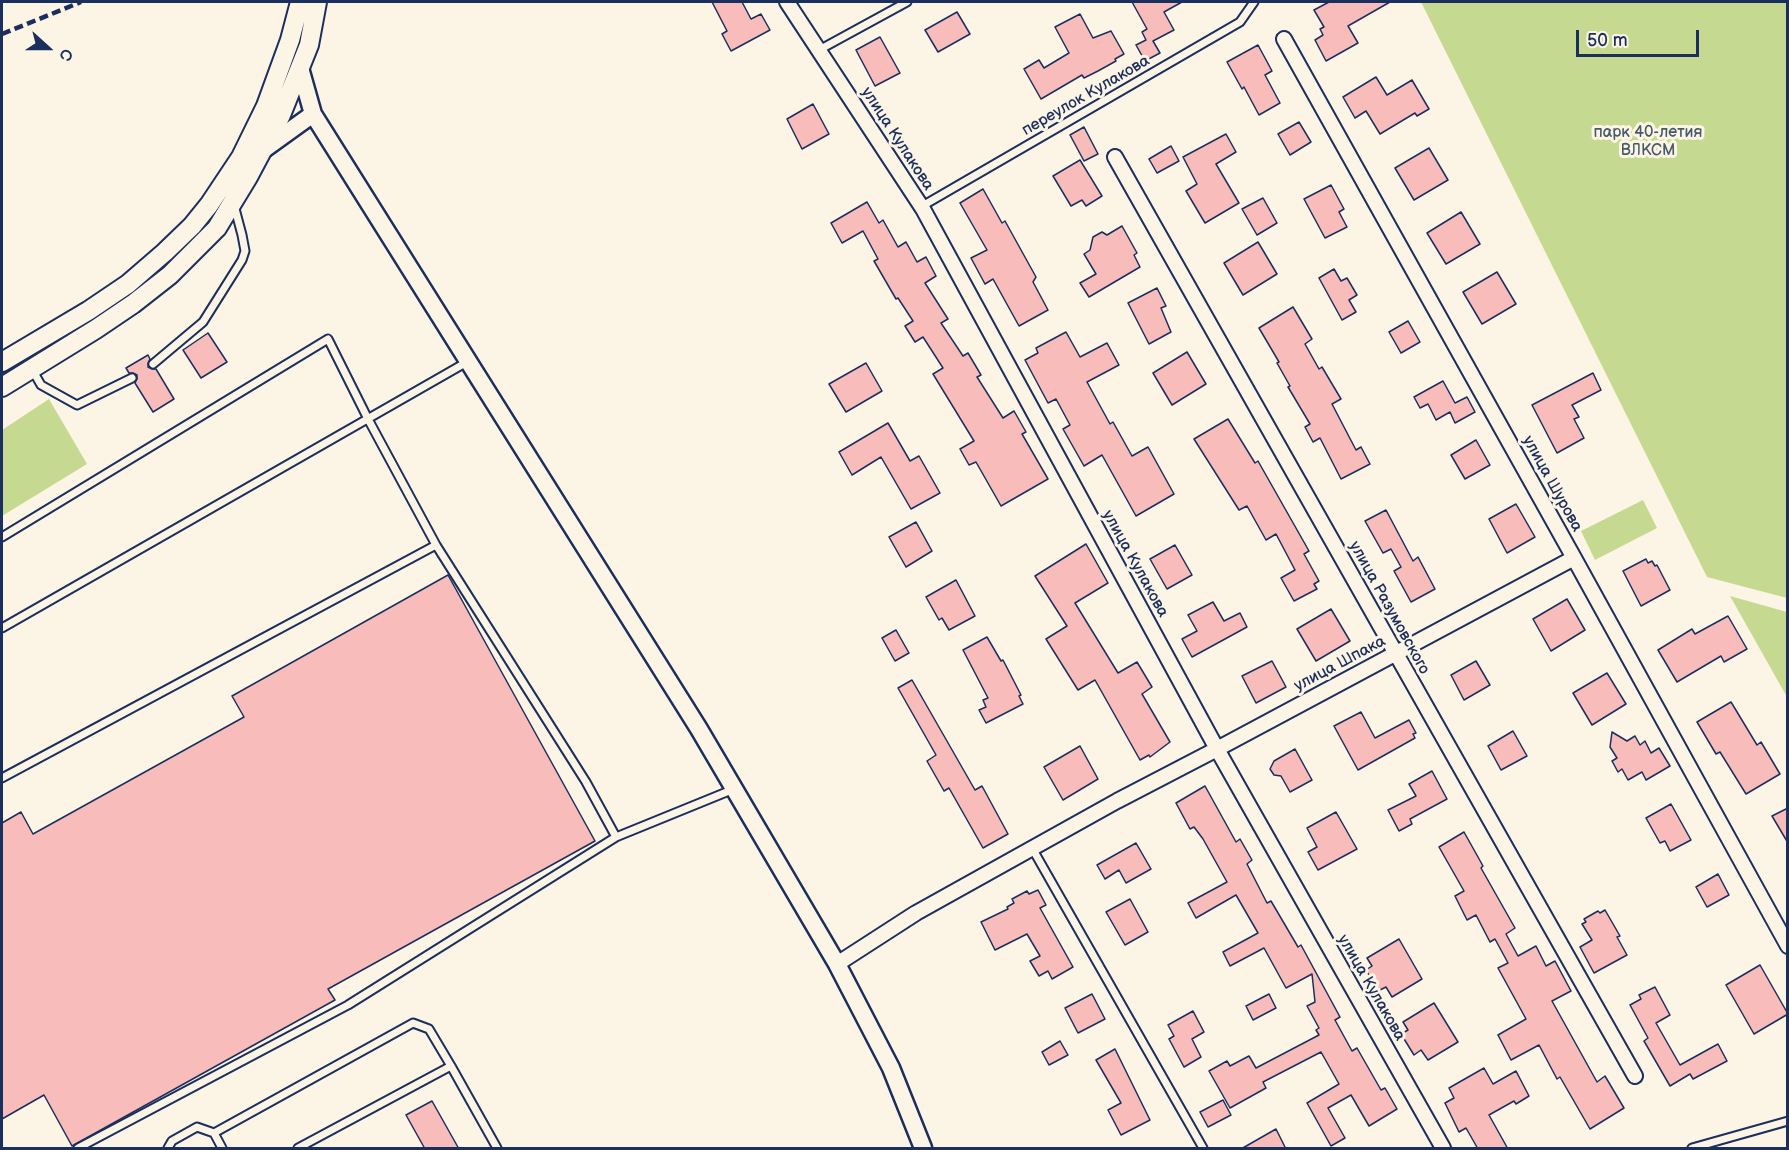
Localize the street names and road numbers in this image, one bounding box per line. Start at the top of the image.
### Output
street label: переулок Кулакова [1019,52,1153,140]
street label: улица Кулакова [856,84,938,194]
street label: улица Шурова [1518,433,1586,535]
street label: улица Кулакова [1098,507,1172,621]
street label: улица Разумовского [1344,538,1434,678]
street label: улица Шпака [1291,632,1389,696]
street label: улица Кулакова [1333,932,1409,1044]

